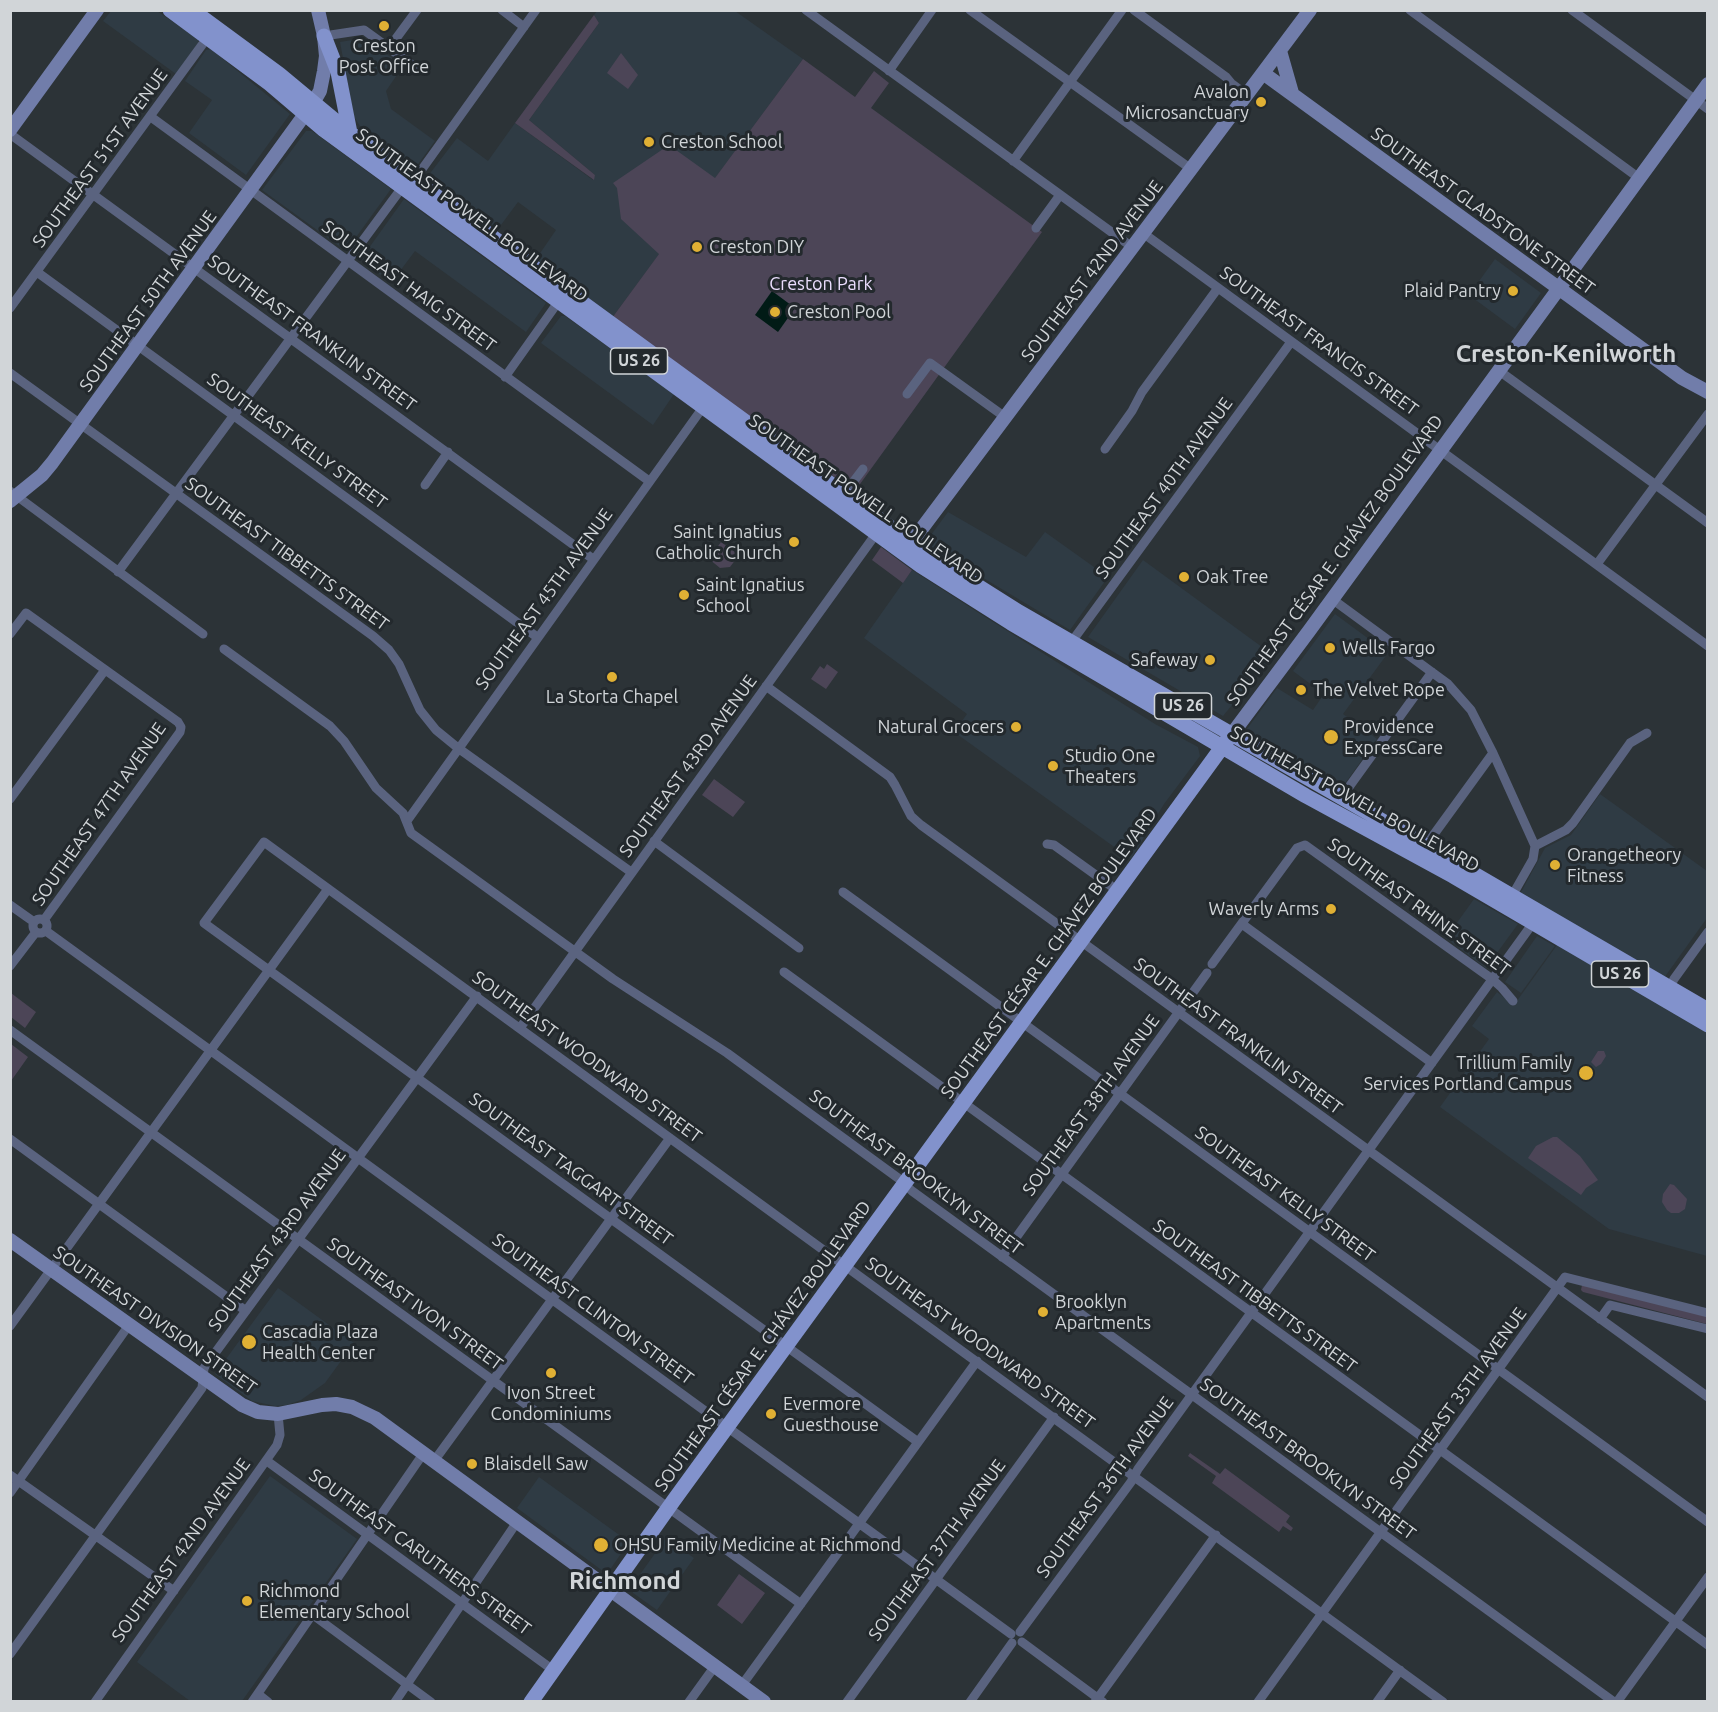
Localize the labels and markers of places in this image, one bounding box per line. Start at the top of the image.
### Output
marker: Creston Post Office [377,19,391,33]
place label: Creston Post Office [339,35,429,78]
place label: Avalon Microsanctuary [1125,81,1249,124]
marker: Avalon Microsanctuary [1254,95,1268,109]
place label: Creston School [661,131,782,153]
marker: Creston School [642,135,656,149]
place label: Creston DIY [709,236,804,258]
marker: Creston DIY [690,240,704,254]
place label: Plaid Pantry [1404,280,1501,302]
marker: Plaid Pantry [1506,284,1520,298]
place label: Creston Pool [787,301,891,323]
marker: Creston Pool [768,305,782,319]
place label: Saint Ignatius Catholic Church [655,521,782,564]
marker: Saint Ignatius Catholic Church [787,535,801,549]
place label: Oak Tree [1196,566,1269,588]
marker: Oak Tree [1177,570,1191,584]
place label: Saint Ignatius School [696,574,805,616]
marker: Saint Ignatius School [677,588,691,602]
place label: Wells Fargo [1342,637,1435,659]
marker: Wells Fargo [1323,641,1337,655]
place label: Safeway [1131,649,1198,671]
marker: Safeway [1203,653,1217,667]
marker: La Storta Chapel [605,670,619,684]
place label: The Velvet Rope [1313,679,1445,701]
marker: The Velvet Rope [1294,683,1308,697]
place label: La Storta Chapel [546,686,678,708]
place label: Natural Grocers [877,716,1004,738]
place label: Providence ExpressCare [1344,716,1443,758]
marker: Natural Grocers [1009,720,1023,734]
marker: Providence ExpressCare [1322,728,1340,746]
place label: Studio One Theaters [1065,745,1156,788]
marker: Studio One Theaters [1046,759,1060,773]
place label: Orangetheory Fitness [1567,844,1681,886]
marker: Orangetheory Fitness [1548,858,1562,872]
place label: Waverly Arms [1209,898,1319,920]
marker: Waverly Arms [1324,902,1338,916]
place label: Trillium Family Services Portland Campus [1364,1052,1572,1094]
marker: Trillium Family Services Portland Campus [1577,1064,1595,1082]
place label: Brooklyn Apartments [1055,1291,1151,1334]
marker: Brooklyn Apartments [1036,1305,1050,1319]
place label: Cascadia Plaza Health Center [262,1321,378,1364]
marker: Cascadia Plaza Health Center [240,1333,258,1351]
marker: Ivon Street Condominiums [544,1366,558,1380]
place label: Ivon Street Condominiums [490,1382,612,1424]
place label: Evermore Guesthouse [783,1393,879,1436]
marker: Evermore Guesthouse [764,1407,778,1421]
place label: Blaisdell Saw [484,1453,588,1475]
marker: Blaisdell Saw [465,1457,479,1471]
place label: OHSU Family Medicine at Richmond [614,1534,901,1556]
marker: OHSU Family Medicine at Richmond [592,1536,610,1554]
place label: Richmond Elementary School [259,1580,410,1622]
marker: Richmond Elementary School [240,1594,254,1608]

